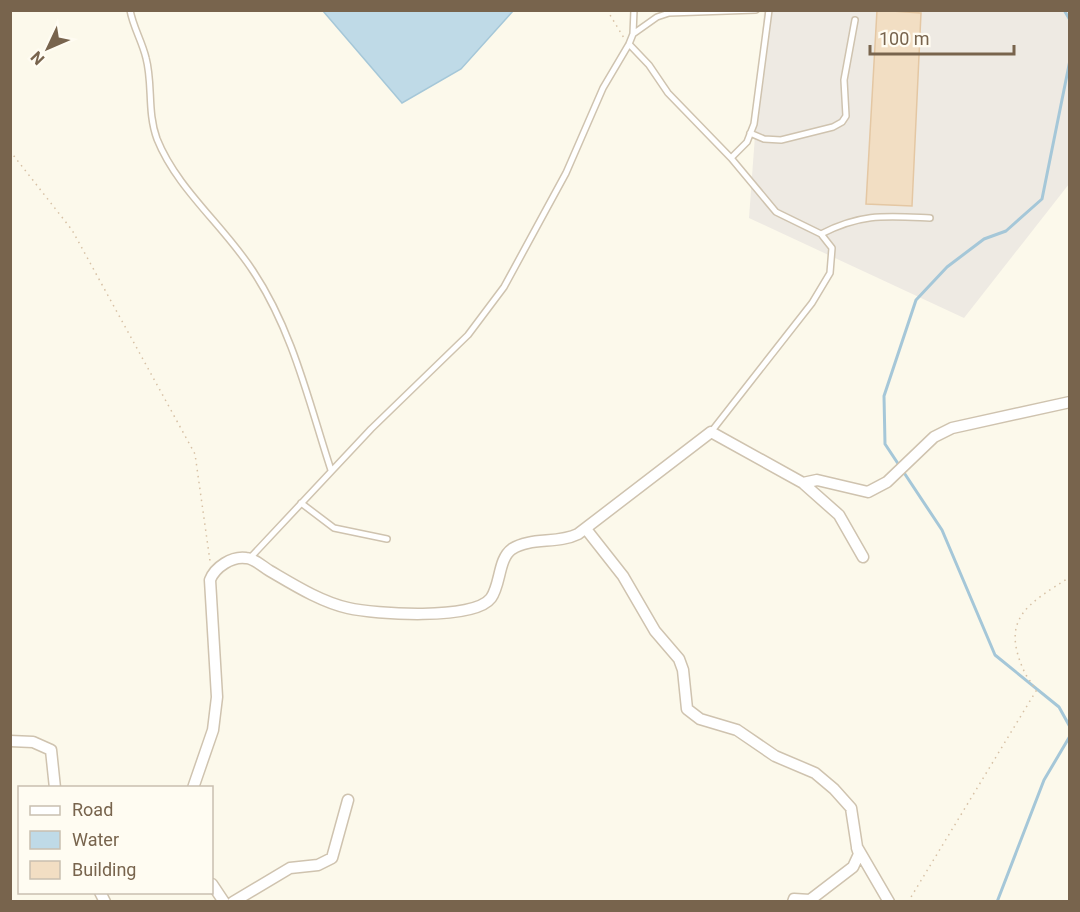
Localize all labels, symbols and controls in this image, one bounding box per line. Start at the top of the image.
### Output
north arrow [18,18,78,78]
scale bar [870,18,1014,56]
text: 100 m [879,28,930,49]
text: N [27,47,48,69]
legend [18,786,213,894]
text: Road [72,799,113,820]
text: Water [72,829,119,850]
text: Building [72,859,136,880]

